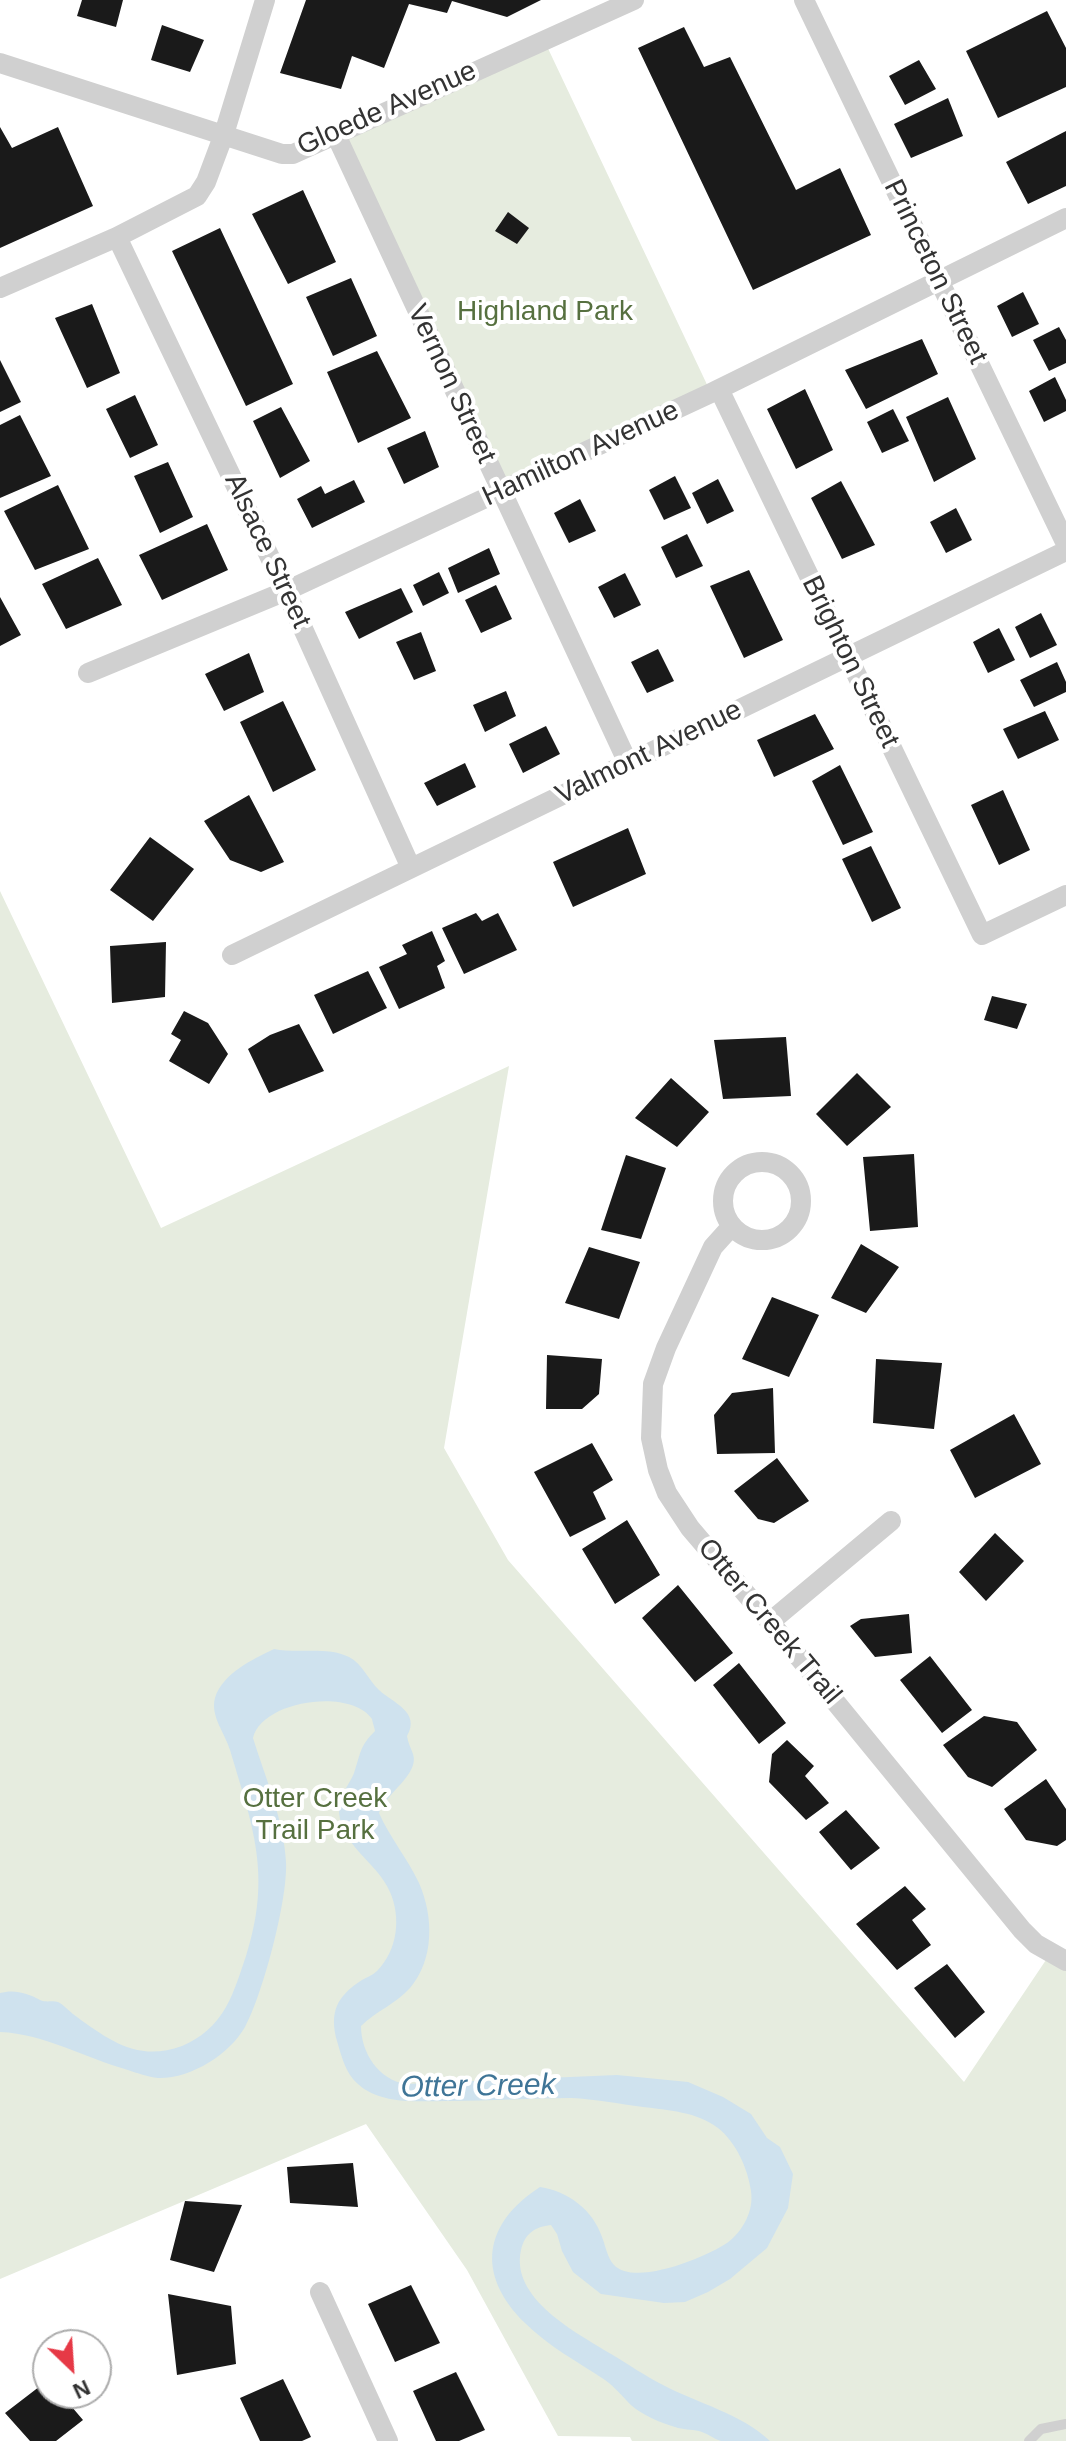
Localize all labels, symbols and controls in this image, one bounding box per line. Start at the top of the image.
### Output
street label: Gloede Avenue [292,54,482,164]
street label: Princeton Street [876,174,994,370]
park label: Highland Park [457,295,633,329]
street label: Vernon Street [400,299,502,469]
street label: Hamilton Avenue [478,394,684,514]
street label: Alsace Street [217,468,317,634]
street label: Brighton Street [794,571,906,753]
street label: Valmont Avenue [550,693,748,813]
street label: Otter Creek Trail [690,1532,848,1712]
park label: Otter Creek Trail Park [243,1782,387,1848]
water label: Otter Creek [400,2068,556,2106]
north arrow [32,2329,112,2409]
text: N [69,2375,94,2404]

